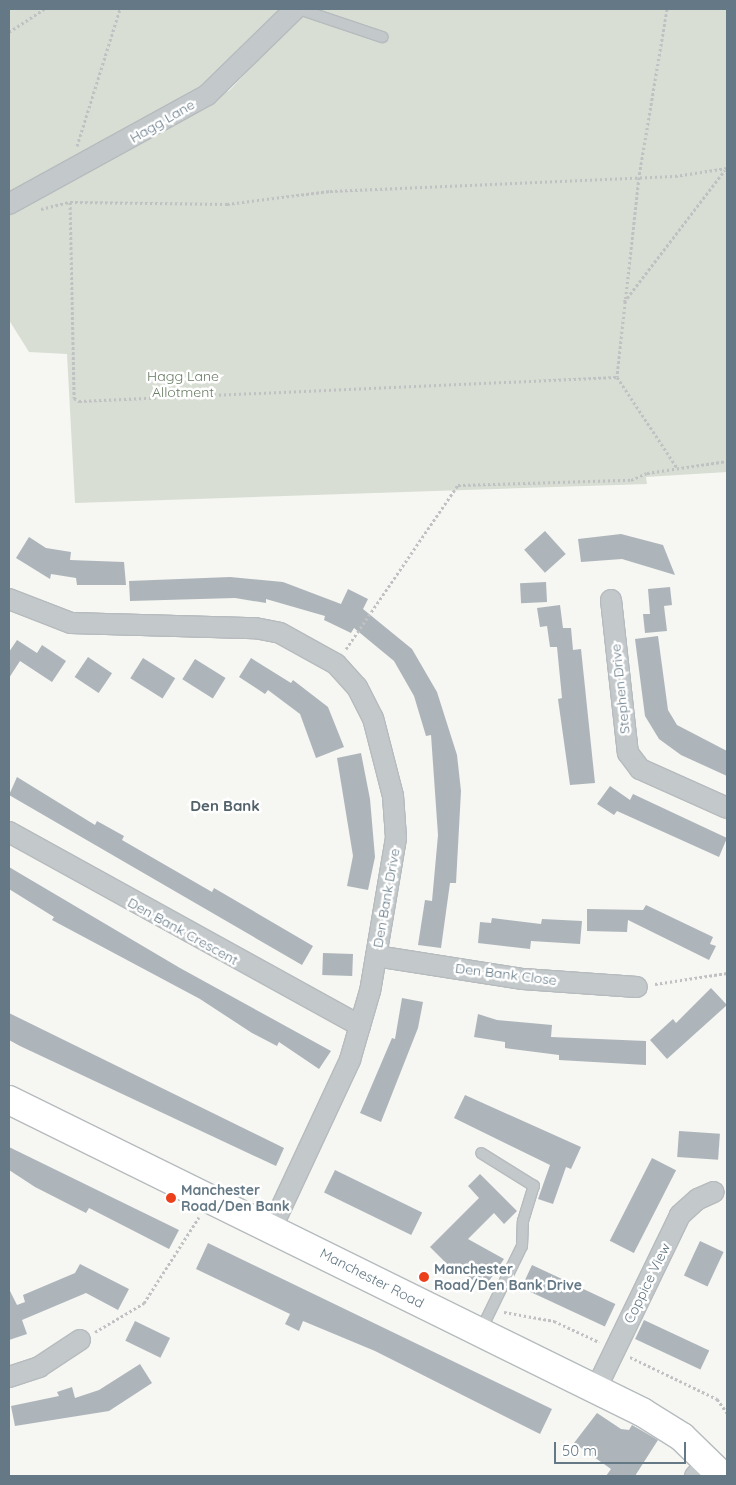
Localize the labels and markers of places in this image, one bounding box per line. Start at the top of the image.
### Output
place label: Manchester Road/Den Bank [181,1182,290,1214]
marker: Manchester Road/Den Bank [165,1192,177,1204]
place label: Manchester Road/Den Bank Drive [434,1261,582,1294]
marker: Manchester Road/Den Bank Drive [418,1271,430,1283]

